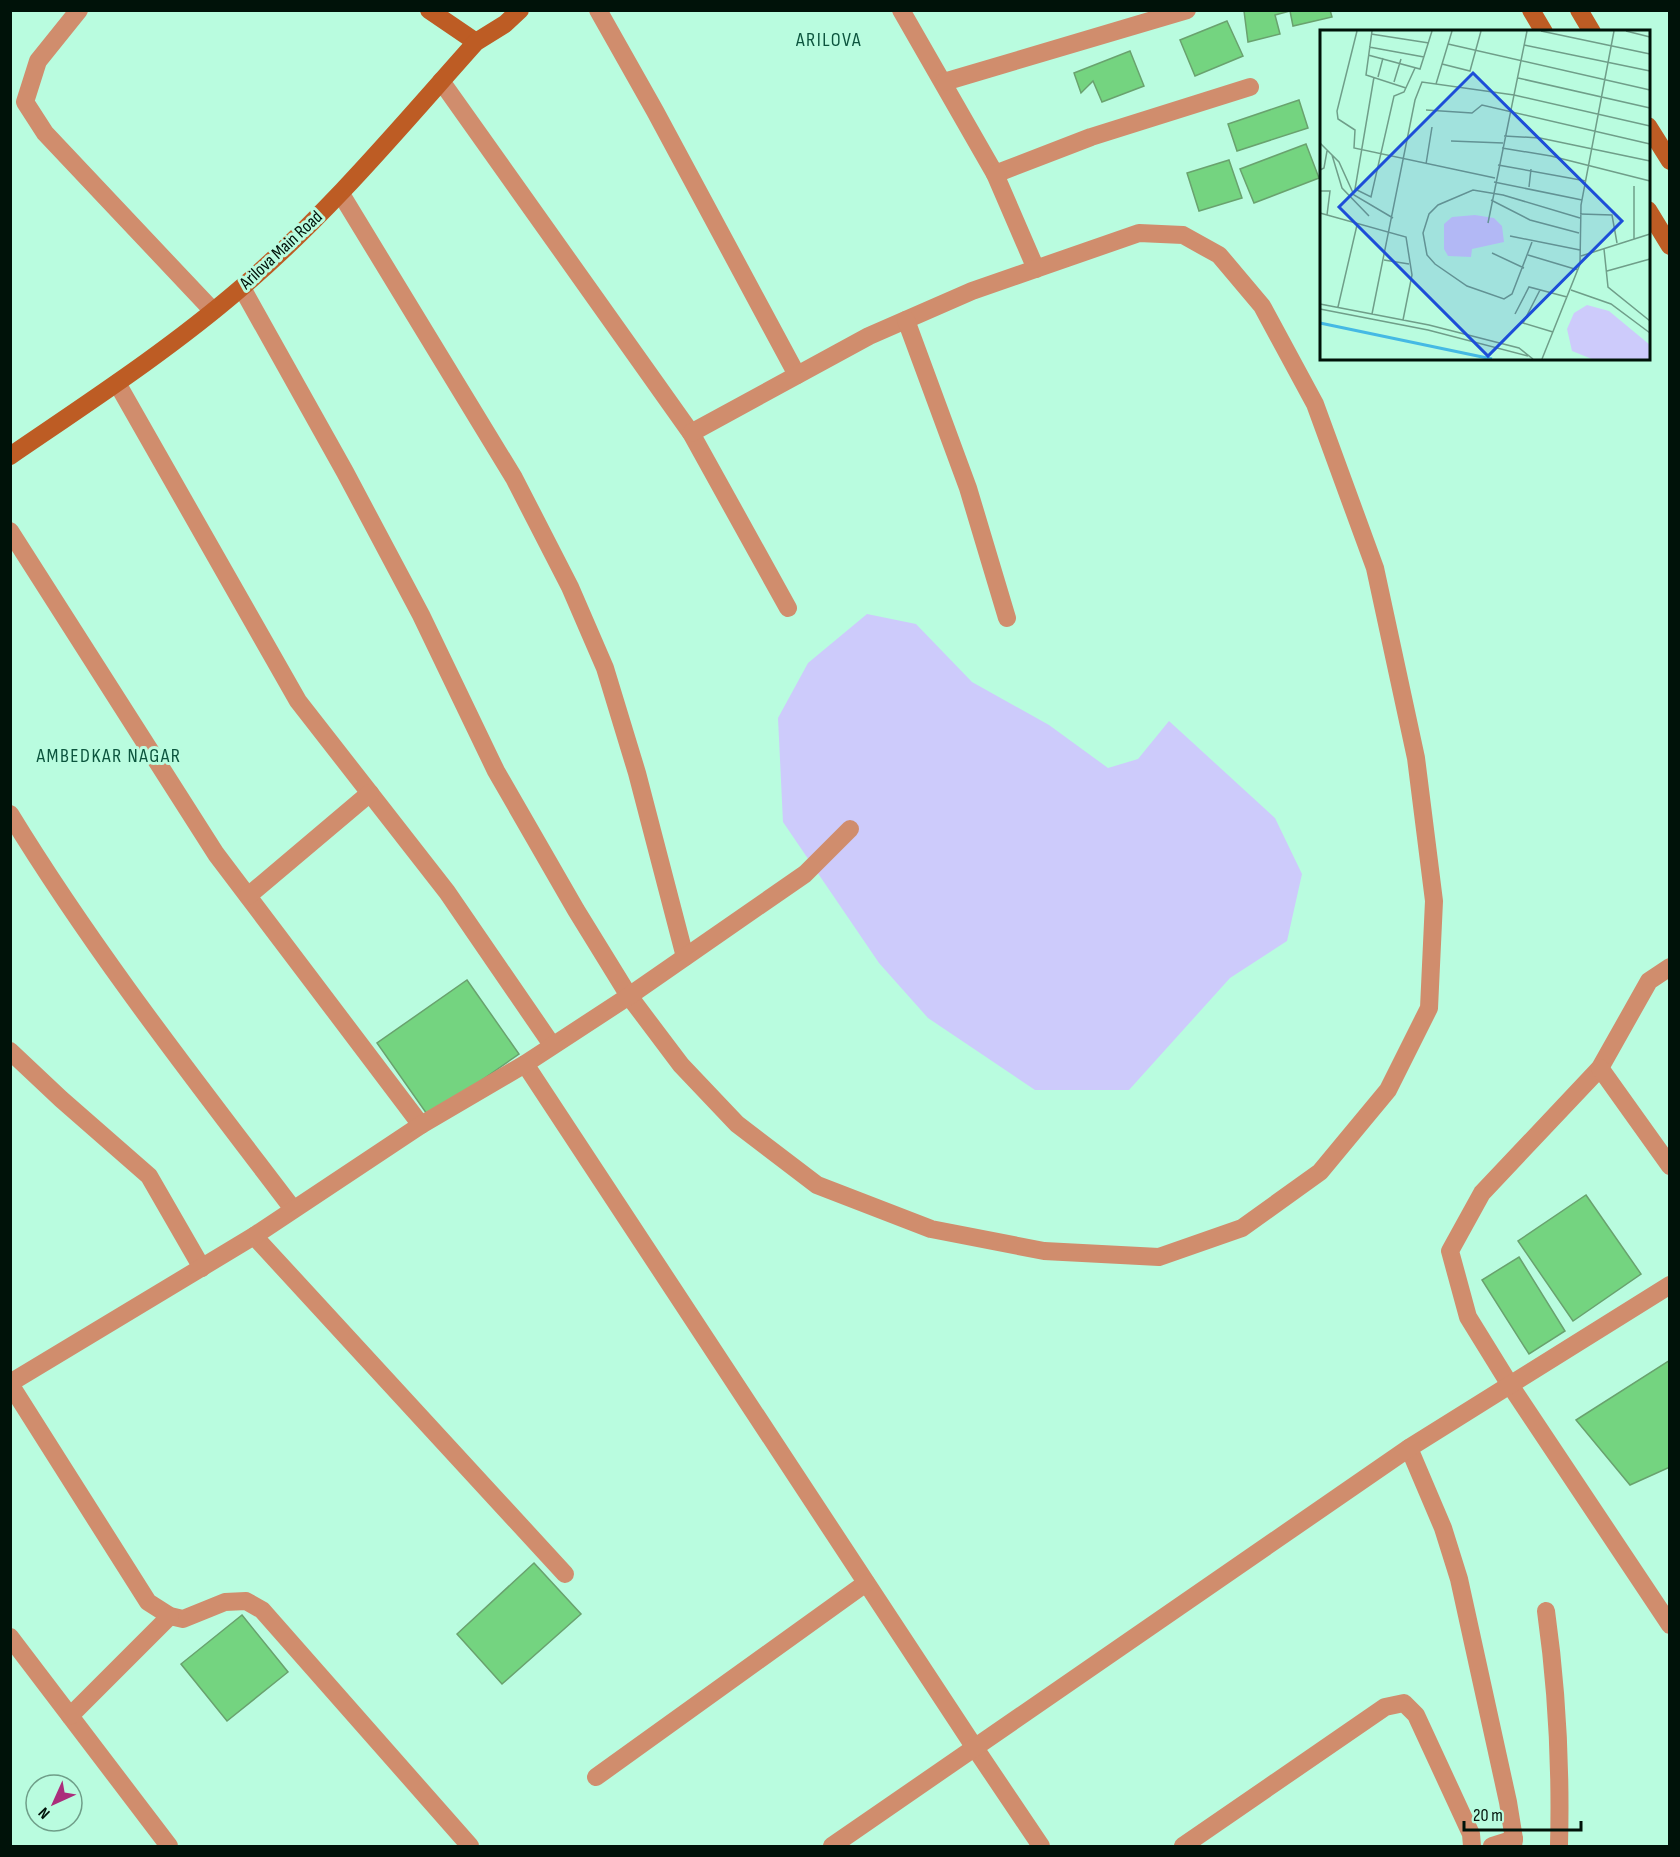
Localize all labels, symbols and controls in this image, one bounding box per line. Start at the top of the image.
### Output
district label: ARILOVA [795,28,862,52]
inset map [1320,30,1650,360]
street label: Arilova Main Road [235,206,327,294]
district label: AMBEDKAR NAGAR [36,744,181,768]
north arrow [24,1773,84,1833]
scale bar [1464,1794,1581,1832]
text: N [35,1803,54,1822]
text: 20 m [1473,1805,1503,1826]

